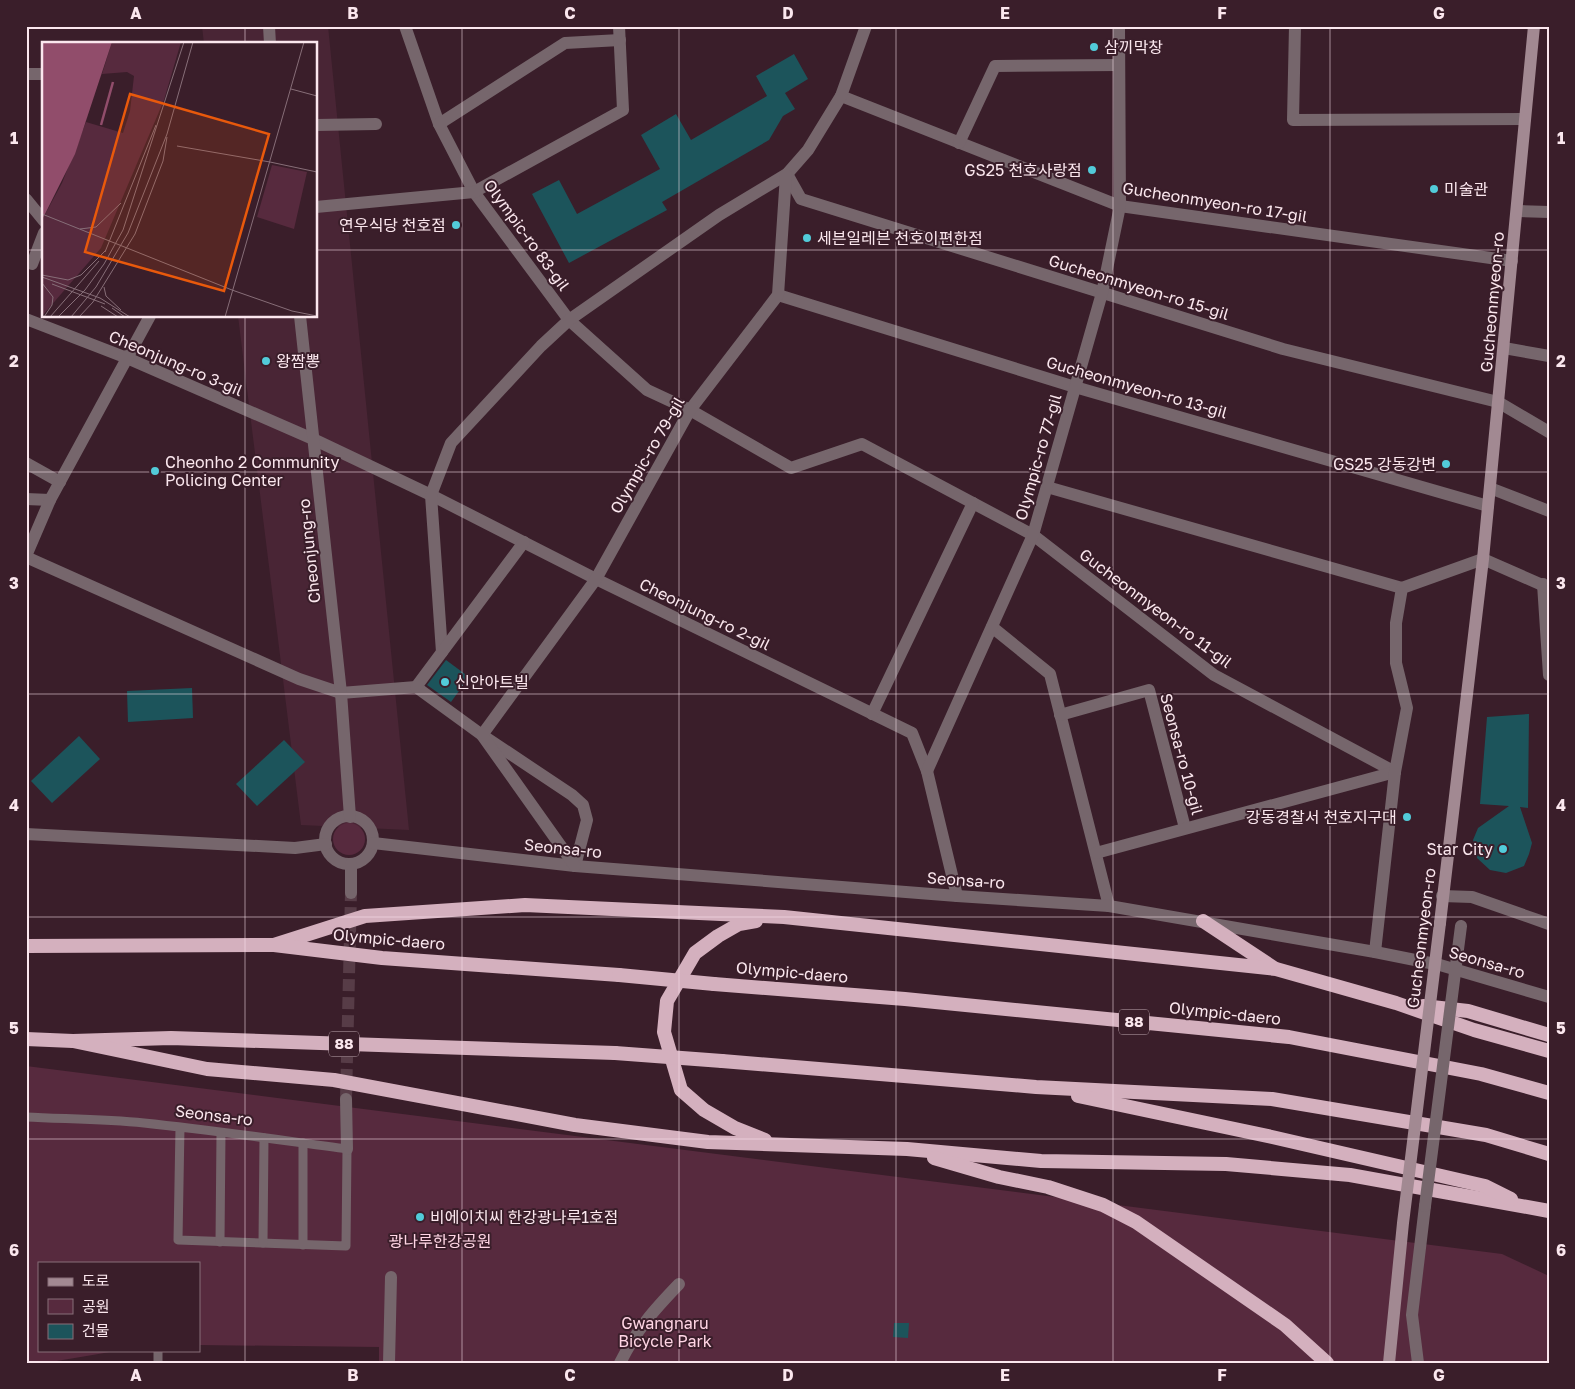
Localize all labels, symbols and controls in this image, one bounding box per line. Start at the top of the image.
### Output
text: A [130,3,142,23]
text: B [347,3,359,23]
text: C [564,3,576,23]
text: D [782,3,794,23]
text: E [1000,3,1010,23]
text: F [1217,3,1227,23]
text: G [1433,3,1445,23]
place label: 삼끼막창 [1104,37,1163,57]
marker: 삼끼막창 [1088,41,1100,53]
inset map [42,42,318,318]
text: 1 [10,128,18,148]
text: 1 [1557,128,1565,148]
place label: GS25 천호사랑점 [964,160,1082,180]
marker: GS25 천호사랑점 [1086,164,1098,176]
street label: Olympic-ro 83-gil [480,175,574,295]
street label: Gucheonmyeon-ro 17-gil [1121,178,1309,226]
place label: 미술관 [1444,179,1488,199]
marker: 미술관 [1428,183,1440,195]
place label: 연우식당 천호점 [339,215,446,235]
marker: 연우식당 천호점 [450,219,462,231]
place label: 세븐일레븐 천호이편한점 [817,228,983,248]
street label: Gucheonmyeon-ro [1476,231,1508,373]
marker: 세븐일레븐 천호이편한점 [801,232,813,244]
street label: Gucheonmyeon-ro 15-gil [1046,250,1232,324]
street label: Cheonjung-ro 3-gil [106,326,246,400]
text: 2 [9,351,19,371]
place label: 왕짬뽕 [276,351,320,371]
text: 2 [1556,351,1566,371]
street label: Gucheonmyeon-ro 13-gil [1044,352,1230,422]
marker: 왕짬뽕 [260,355,272,367]
street label: Olympic-ro 77-gil [1010,391,1066,523]
street label: Olympic-ro 79-gil [605,393,689,517]
place label: Cheonho 2 Community Policing Center [165,452,339,490]
place label: GS25 강동강변 [1333,454,1436,474]
marker: GS25 강동강변 [1440,458,1452,470]
marker: Cheonho 2 Community Policing Center [149,465,161,477]
street label: Cheonjung-ro [294,498,324,604]
street label: Gucheonmyeon-ro 11-gil [1076,544,1236,672]
text: 3 [9,573,19,593]
text: 3 [1556,573,1566,593]
street label: Cheonjung-ro 2-gil [636,574,774,654]
place label: 신안아트빌 [455,672,529,692]
marker: 신안아트빌 [439,676,451,688]
street label: Seonsa-ro 10-gil [1156,691,1208,817]
text: 4 [9,795,19,815]
text: 4 [1556,795,1566,815]
place label: 강동경찰서 천호지구대 [1246,807,1397,827]
marker: 강동경찰서 천호지구대 [1401,811,1413,823]
street label: Seonsa-ro [523,834,603,862]
place label: Star City [1427,839,1493,859]
marker: Star City [1497,843,1509,855]
street label: Seonsa-ro [926,867,1006,893]
street label: Gucheonmyeon-ro [1402,867,1440,1009]
street label: Olympic-daero [332,924,446,954]
street label: Seonsa-ro [1447,942,1527,982]
street label: Olympic-daero [735,957,849,987]
street label: Olympic-daero [1168,997,1282,1029]
road number: 88 [1119,1010,1149,1034]
text: 5 [9,1018,19,1038]
text: 5 [1556,1018,1566,1038]
road number: 88 [329,1032,359,1056]
street label: Seonsa-ro [174,1100,254,1130]
place label: 비에이치씨 한강광나루1호점 [430,1207,618,1227]
marker: 비에이치씨 한강광나루1호점 [414,1211,426,1223]
park label: 광나루한강공원 [388,1231,492,1251]
text: 6 [9,1240,19,1260]
text: 6 [1556,1240,1566,1260]
legend [38,1262,200,1352]
text: 도로 [82,1271,110,1289]
text: 공원 [82,1297,110,1315]
park label: Gwangnaru Bicycle Park [618,1313,712,1351]
text: 건물 [82,1321,110,1339]
text: A [130,1365,142,1385]
text: B [347,1365,359,1385]
text: C [564,1365,576,1385]
text: D [782,1365,794,1385]
text: E [1000,1365,1010,1385]
text: F [1217,1365,1227,1385]
text: G [1433,1365,1445,1385]

